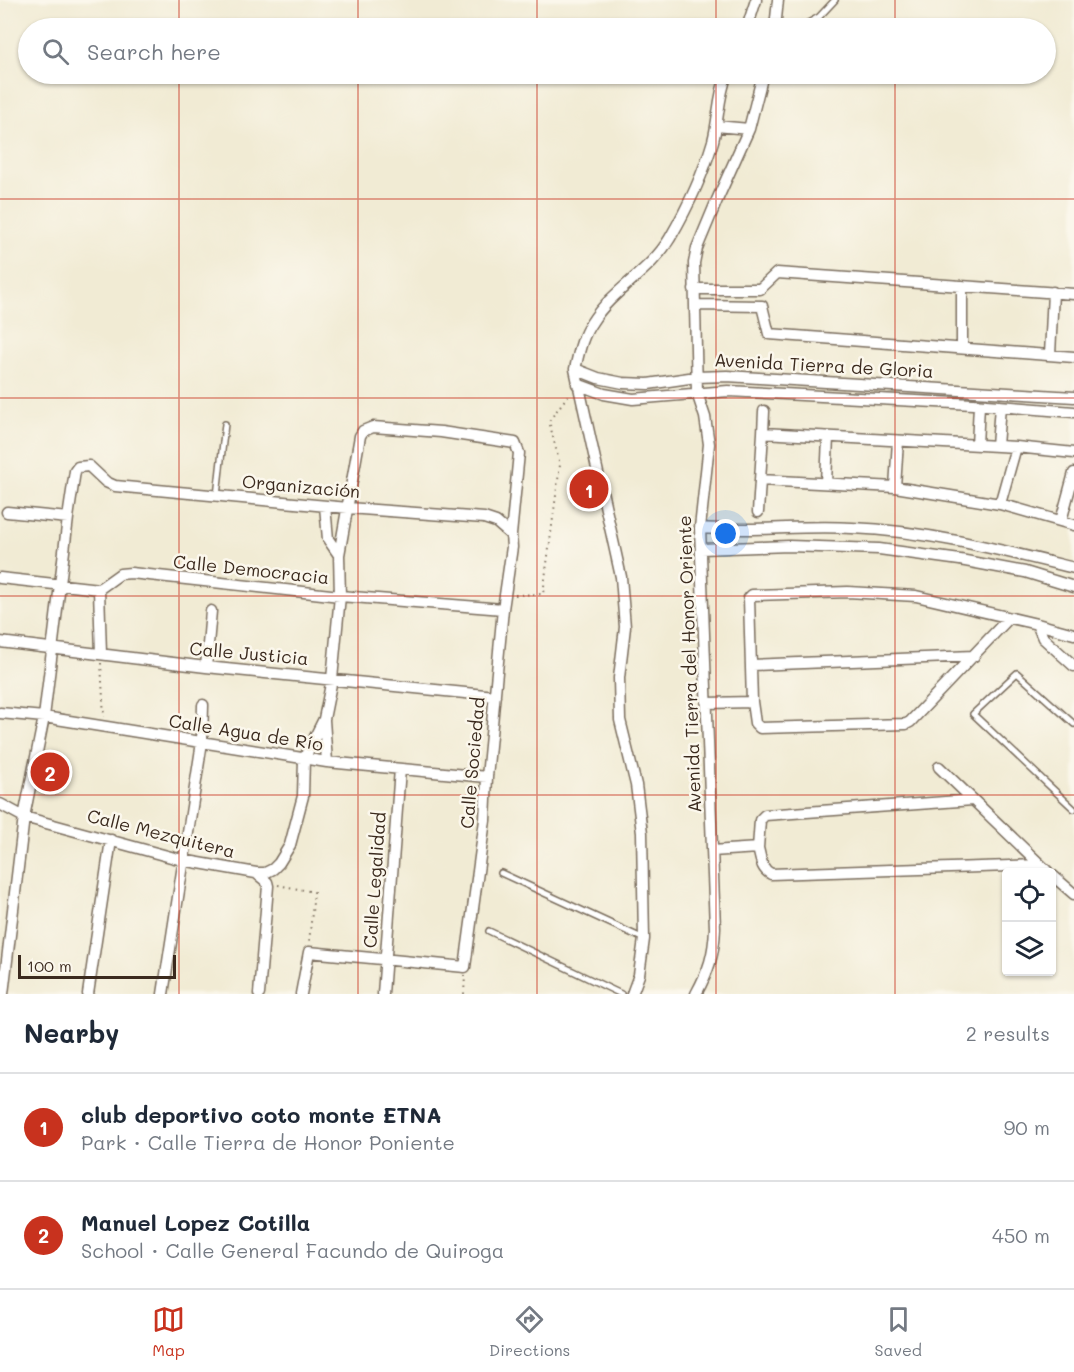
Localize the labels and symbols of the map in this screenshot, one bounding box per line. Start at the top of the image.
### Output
street label: Avenida Tierra de Gloria [714,347,934,383]
pin: 1 [570,466,608,512]
street label: Organización [241,469,361,503]
street label: Avenida Tierra del Honor Oriente [672,515,706,813]
your location [711,519,740,548]
street label: Calle Democracia [172,549,330,589]
street label: Calle Justicia [189,636,310,670]
street label: Calle Sociedad [454,696,490,830]
street label: Calle Agua de Río [167,708,325,756]
pin: 2 [31,750,70,794]
street label: Calle Mezquitera [85,803,238,863]
street label: Calle Legalidad [357,811,391,949]
scale bar [18,952,176,980]

